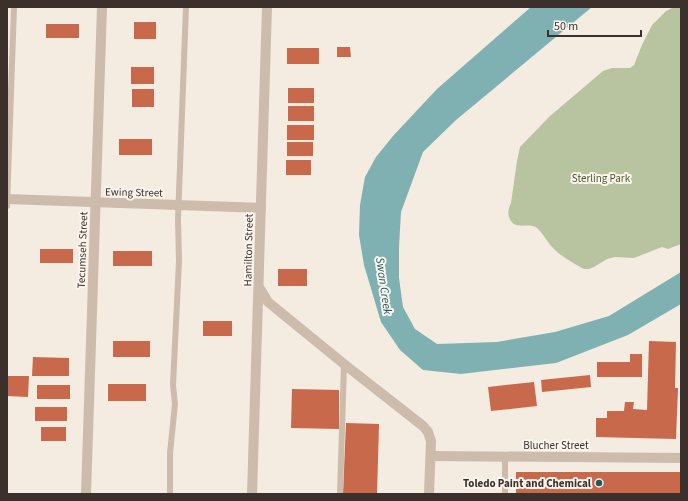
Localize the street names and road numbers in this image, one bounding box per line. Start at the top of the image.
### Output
street label: Ewing Street [105,184,163,201]
street label: Tecumseh Street [74,211,91,289]
street label: Hamilton Street [240,213,257,286]
street label: Blucher Street [523,438,589,453]

